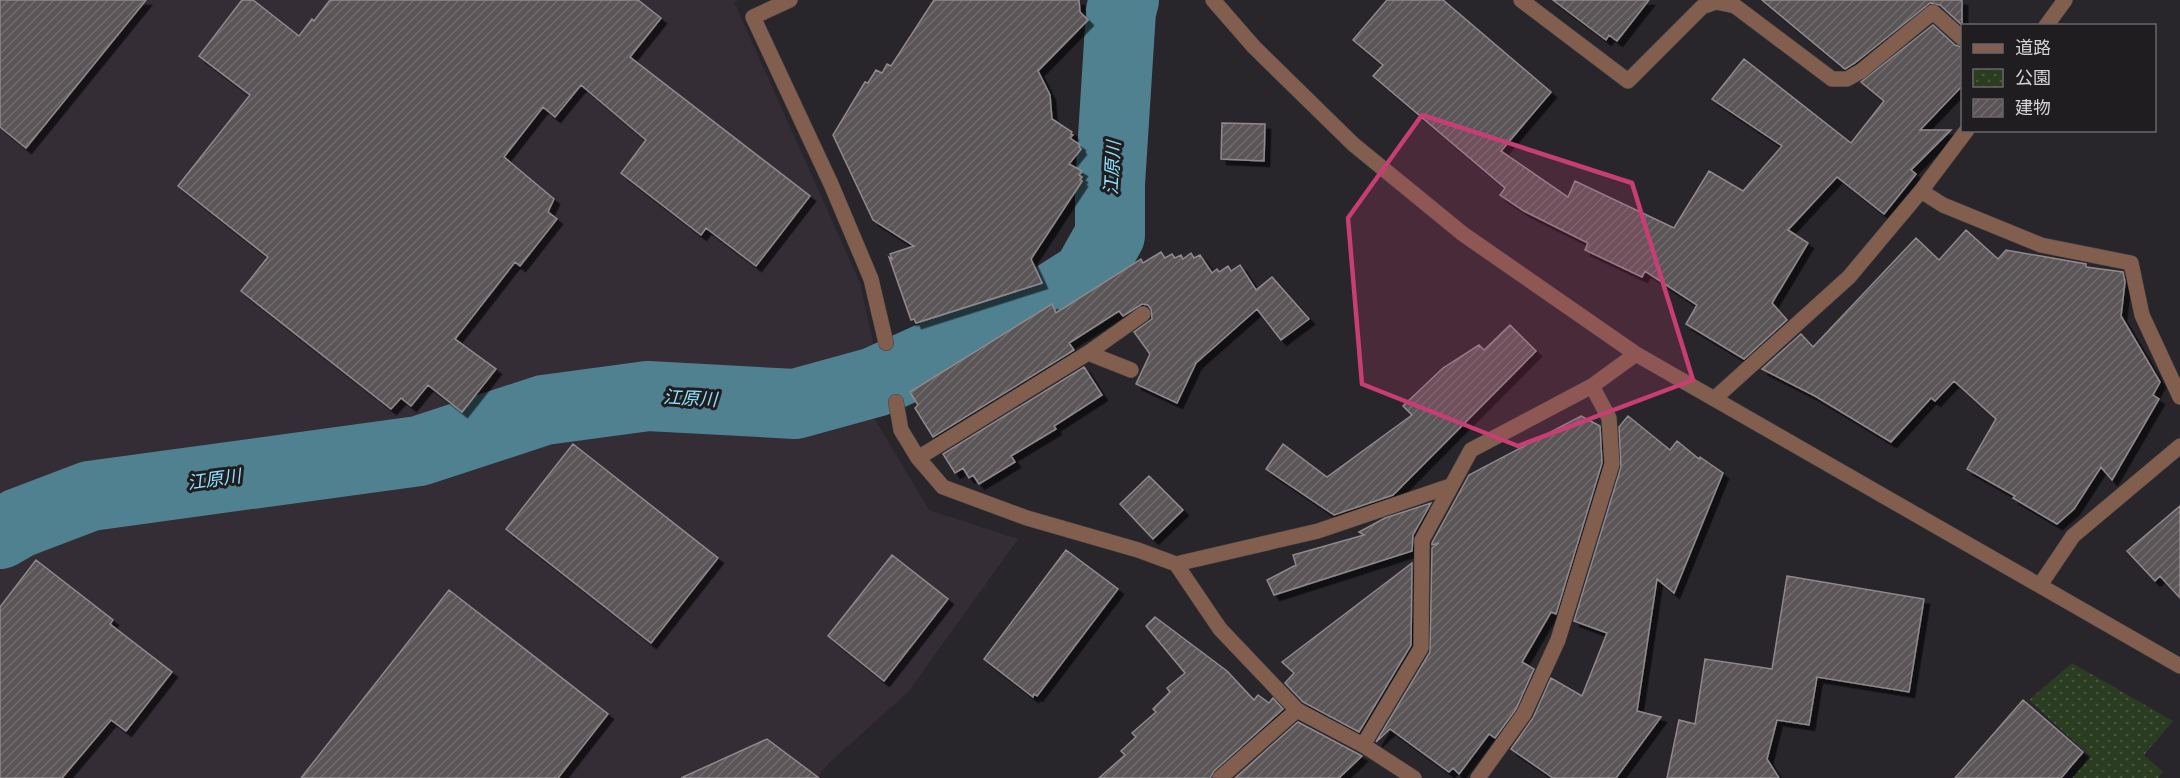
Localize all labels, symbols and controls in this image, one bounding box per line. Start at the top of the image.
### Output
legend [1961,24,2156,132]
text: 道路 [2015,37,2051,58]
text: 公園 [2015,67,2051,88]
text: 建物 [2015,97,2051,118]
water label: 江原川 [1100,138,1124,196]
water label: 江原川 [662,386,720,410]
water label: 江原川 [186,465,244,493]

